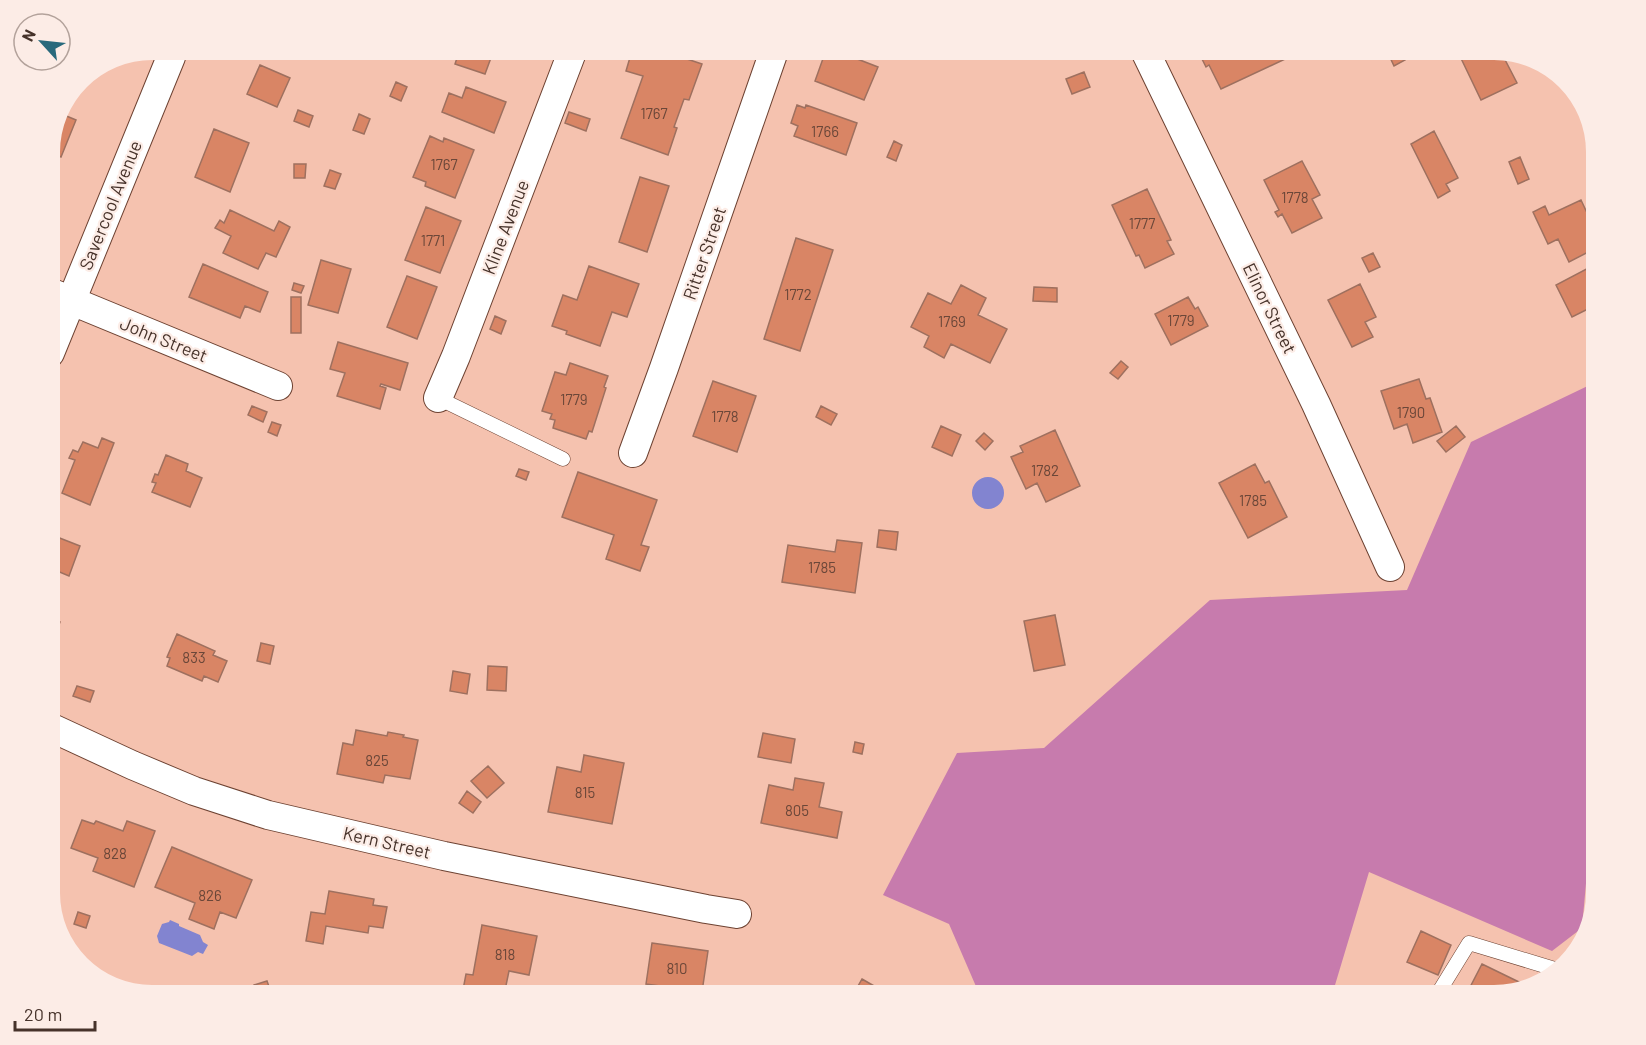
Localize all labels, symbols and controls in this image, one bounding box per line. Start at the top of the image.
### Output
north arrow [12,12,72,72]
text: N [17,26,39,44]
house number: 1767 [640,104,668,122]
house number: 1766 [811,122,839,140]
street label: Savercool Avenue [74,137,146,273]
house number: 1767 [430,155,458,173]
street label: Kline Avenue [477,177,533,277]
house number: 1778 [1281,188,1309,206]
street label: Ritter Street [678,203,730,303]
house number: 1777 [1129,214,1155,232]
house number: 1771 [421,231,445,249]
street label: Elinor Street [1239,259,1301,357]
house number: 1772 [784,285,812,303]
house number: 1779 [1167,311,1195,329]
street label: John Street [117,312,211,366]
house number: 1769 [938,312,966,330]
house number: 1779 [560,390,588,408]
house number: 1790 [1397,403,1425,421]
house number: 1778 [711,407,739,425]
house number: 1782 [1031,461,1059,479]
house number: 1785 [1239,491,1267,509]
house number: 1785 [808,558,836,576]
house number: 833 [182,648,206,666]
house number: 825 [365,751,389,769]
house number: 815 [575,783,595,801]
house number: 805 [785,801,809,819]
street label: Kern Street [341,821,433,863]
house number: 828 [103,844,127,862]
house number: 826 [198,886,222,904]
house number: 818 [495,945,515,963]
house number: 810 [666,959,688,977]
scale bar [15,994,94,1032]
text: 20 m [24,1003,62,1025]

